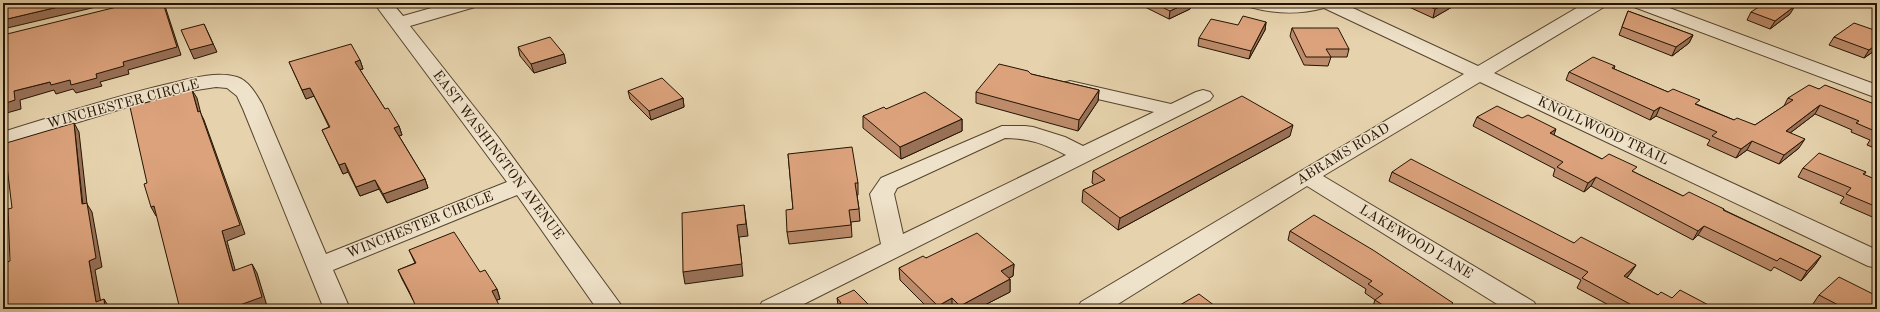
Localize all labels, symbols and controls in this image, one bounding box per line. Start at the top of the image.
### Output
street label: EAST WASHINGTON AVENUE [430,68,566,242]
street label: WINCHESTER CIRCLE [45,77,201,131]
street label: KNOLLWOOD TRAIL [1535,94,1671,168]
street label: ABRAMS ROAD [1294,121,1392,187]
street label: WINCHESTER CIRCLE [345,189,495,261]
street label: LAKEWOOD LANE [1357,203,1475,281]

